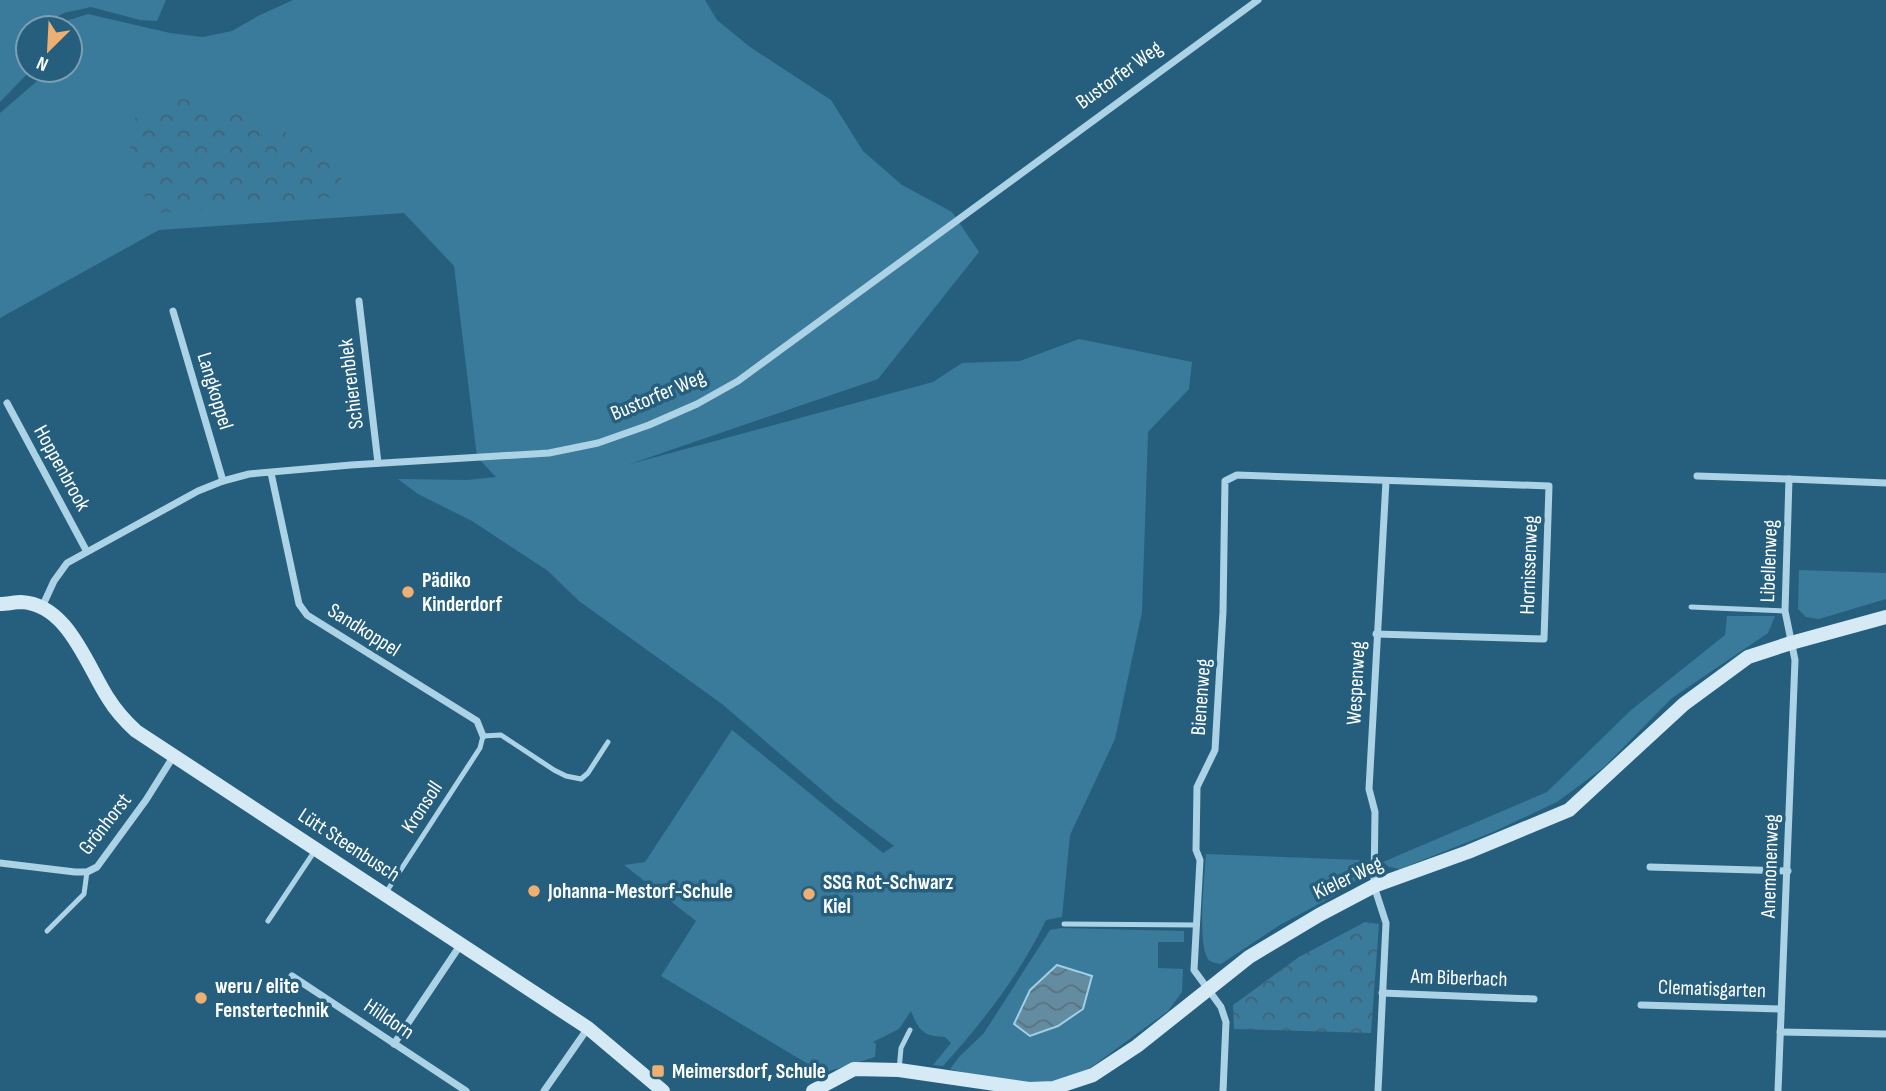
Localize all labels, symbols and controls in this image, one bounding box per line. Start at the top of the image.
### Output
north arrow [14,14,84,84]
street label: Bustorfer Weg [1071,35,1167,115]
text: N [33,51,52,76]
street label: Schierenblek [333,337,369,431]
street label: Langkoppel [191,349,239,433]
street label: Bustorfer Weg [607,364,709,426]
street label: Hoppenbrook [28,421,96,515]
street label: Hornissenweg [1515,515,1543,615]
street label: Libellenweg [1755,519,1783,603]
place label: Pädiko Kinderdorf [422,568,502,617]
marker: Pädiko Kinderdorf [400,584,416,600]
street label: Sandkoppel [323,598,405,662]
street label: Wespenweg [1341,640,1371,726]
street label: Bienenweg [1186,658,1216,736]
street label: Kronsoll [396,776,448,838]
street label: Grönhorst [73,788,137,860]
street label: Lütt Steenbusch [293,803,405,887]
street label: Anemonenweg [1756,814,1784,919]
street label: Kieler Weg [1309,851,1387,905]
place label: SSG Rot-Schwarz Kiel [823,870,953,919]
place label: Johanna-Mestorf-Schule [547,879,733,904]
marker: Johanna-Mestorf-Schule [526,883,542,899]
marker: SSG Rot-Schwarz Kiel [801,886,817,902]
street label: Am Biberbach [1409,964,1508,992]
place label: weru / elite Fenstertechnik [215,974,329,1023]
street label: Clematisgarten [1658,975,1766,1003]
marker: weru / elite Fenstertechnik [193,990,209,1006]
street label: Hilldorn [359,993,419,1045]
place label: Meimersdorf, Schule [672,1059,826,1084]
marker: Meimersdorf, Schule [650,1063,666,1079]

